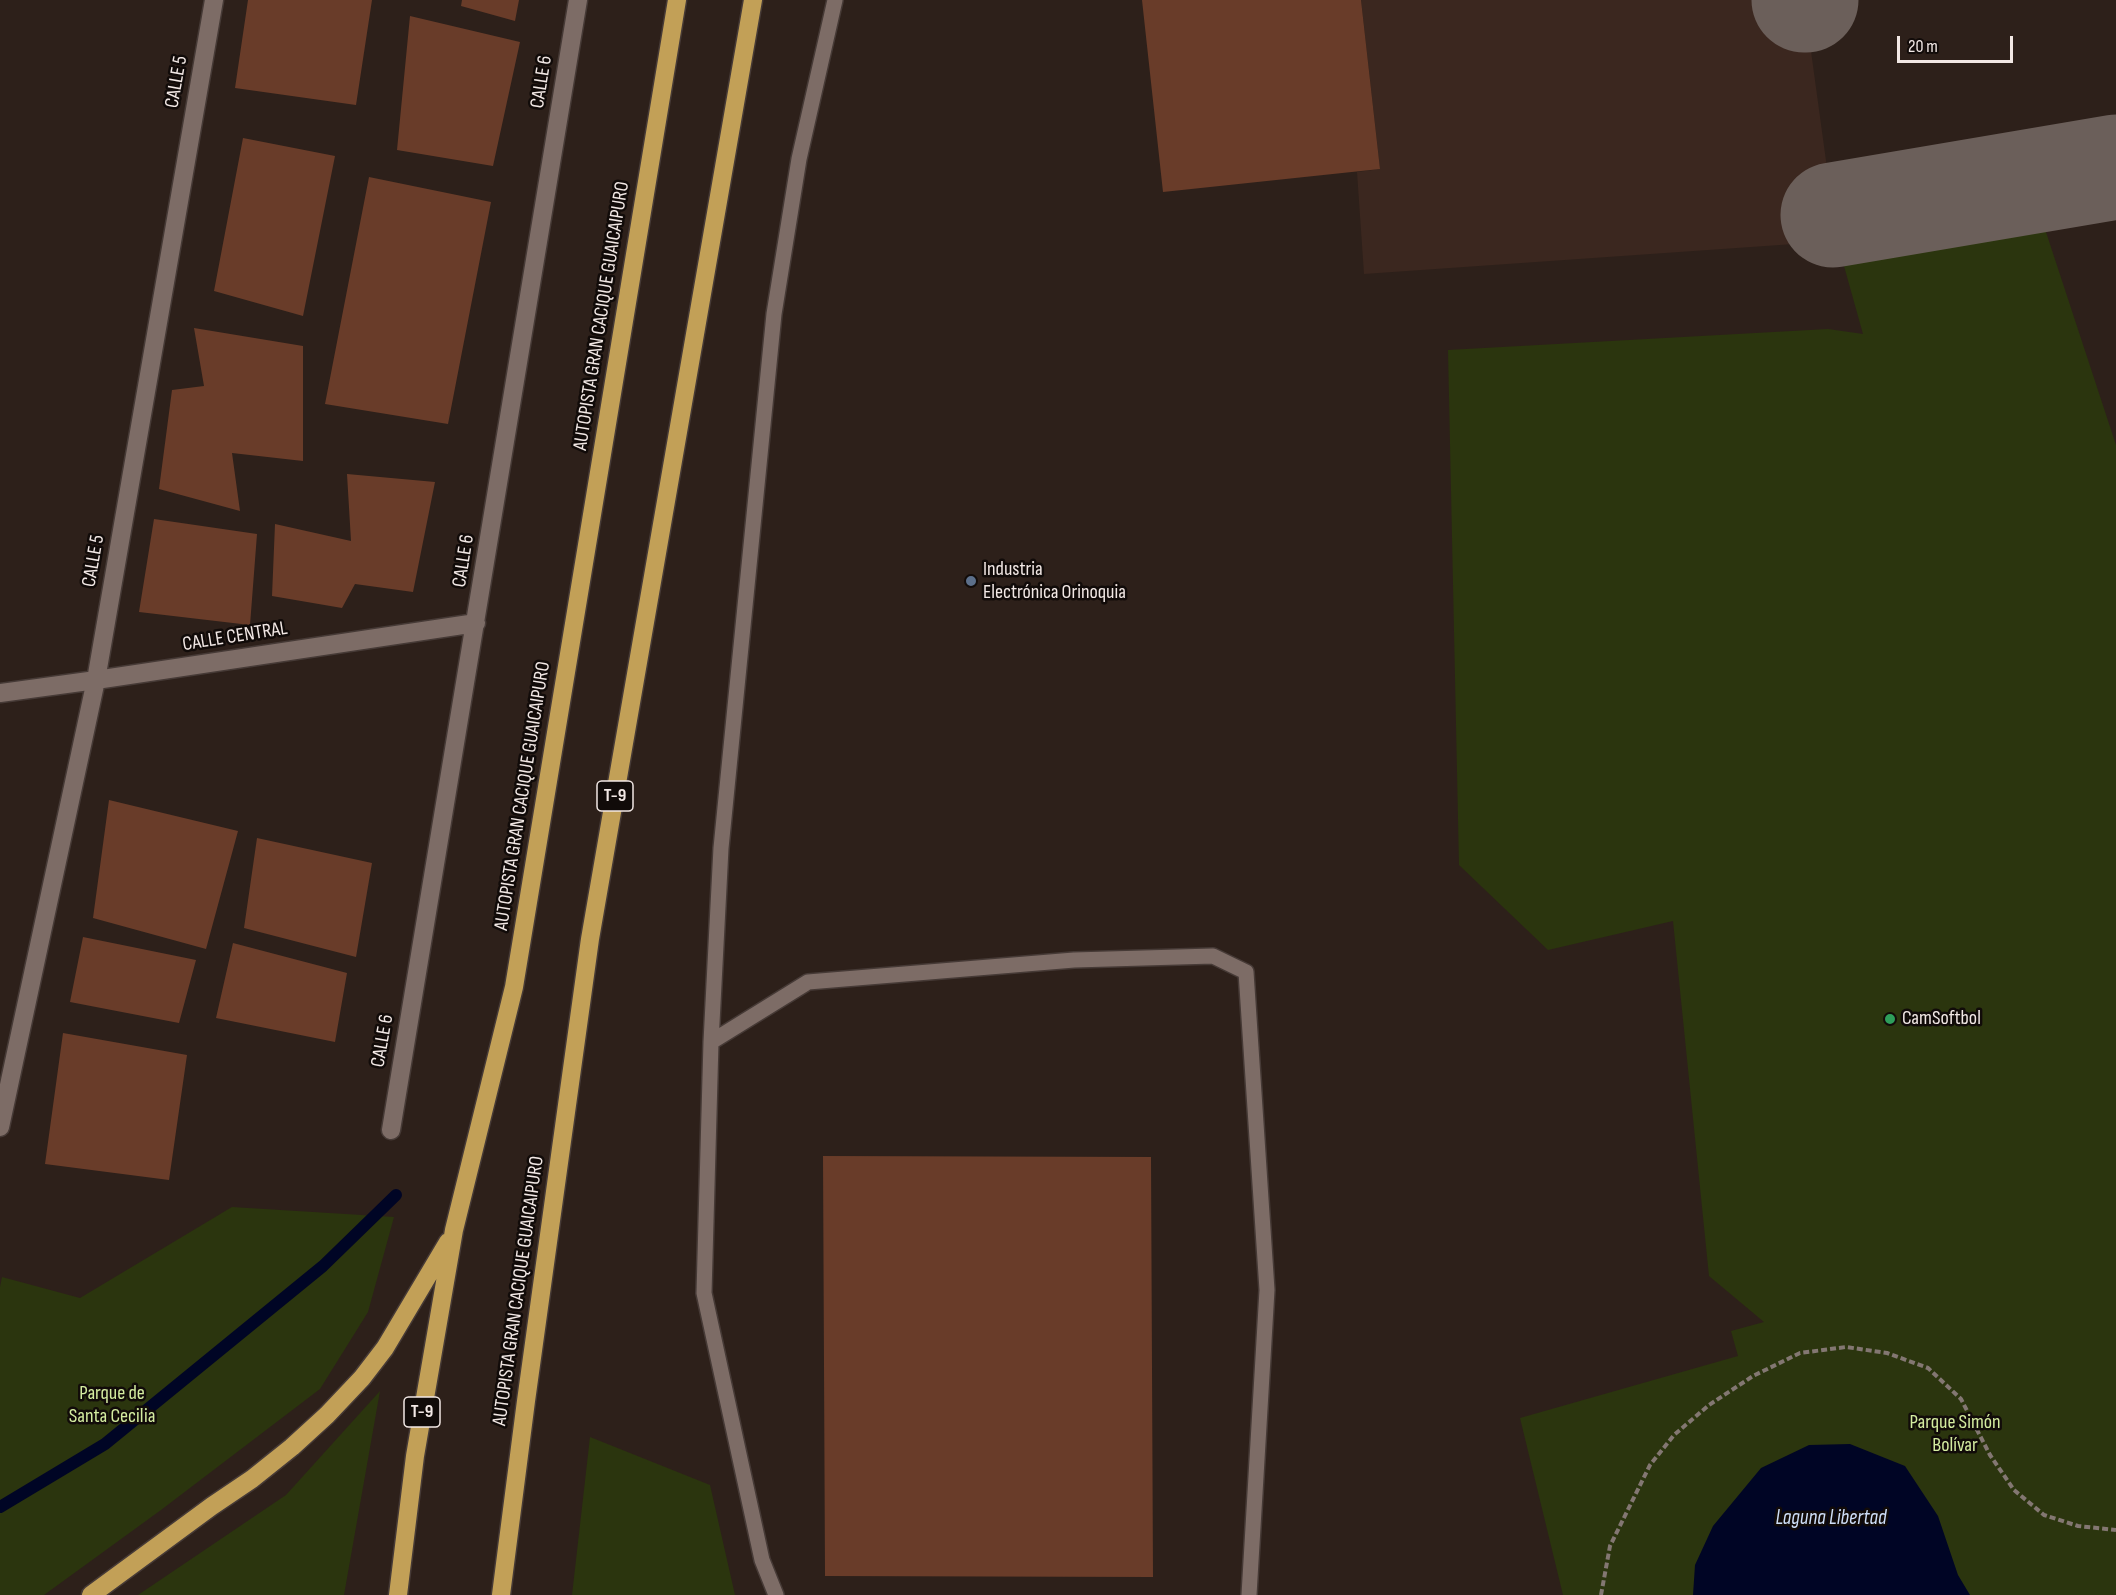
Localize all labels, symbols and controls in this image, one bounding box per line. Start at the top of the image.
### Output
scale bar [1900,24,2016,62]
text: 20 m [1908,36,1938,57]
street label: CALLE 5 [161,54,193,110]
street label: CALLE 6 [526,54,558,110]
street label: AUTOPISTA GRAN CACIQUE GUAICAIPURO [569,180,635,452]
street label: CALLE 5 [78,533,110,589]
street label: CALLE 6 [448,533,480,589]
place label: Industria Electrónica Orinoquia [983,558,1126,605]
marker: Industria Electrónica Orinoquia [964,574,978,588]
street label: CALLE CENTRAL [181,617,289,657]
street label: AUTOPISTA GRAN CACIQUE GUAICAIPURO [490,660,556,932]
road number: T-9 [597,781,633,811]
place label: CamSoftbol [1902,1007,1981,1031]
marker: CamSoftbol [1883,1012,1897,1026]
street label: CALLE 6 [367,1013,399,1069]
street label: AUTOPISTA GRAN CACIQUE GUAICAIPURO [488,1155,550,1427]
park label: Parque de Santa Cecilia [69,1382,155,1429]
road number: T-9 [404,1397,440,1427]
park label: Parque Simón Bolívar [1909,1411,2001,1458]
water label: Laguna Libertad [1775,1506,1887,1532]

